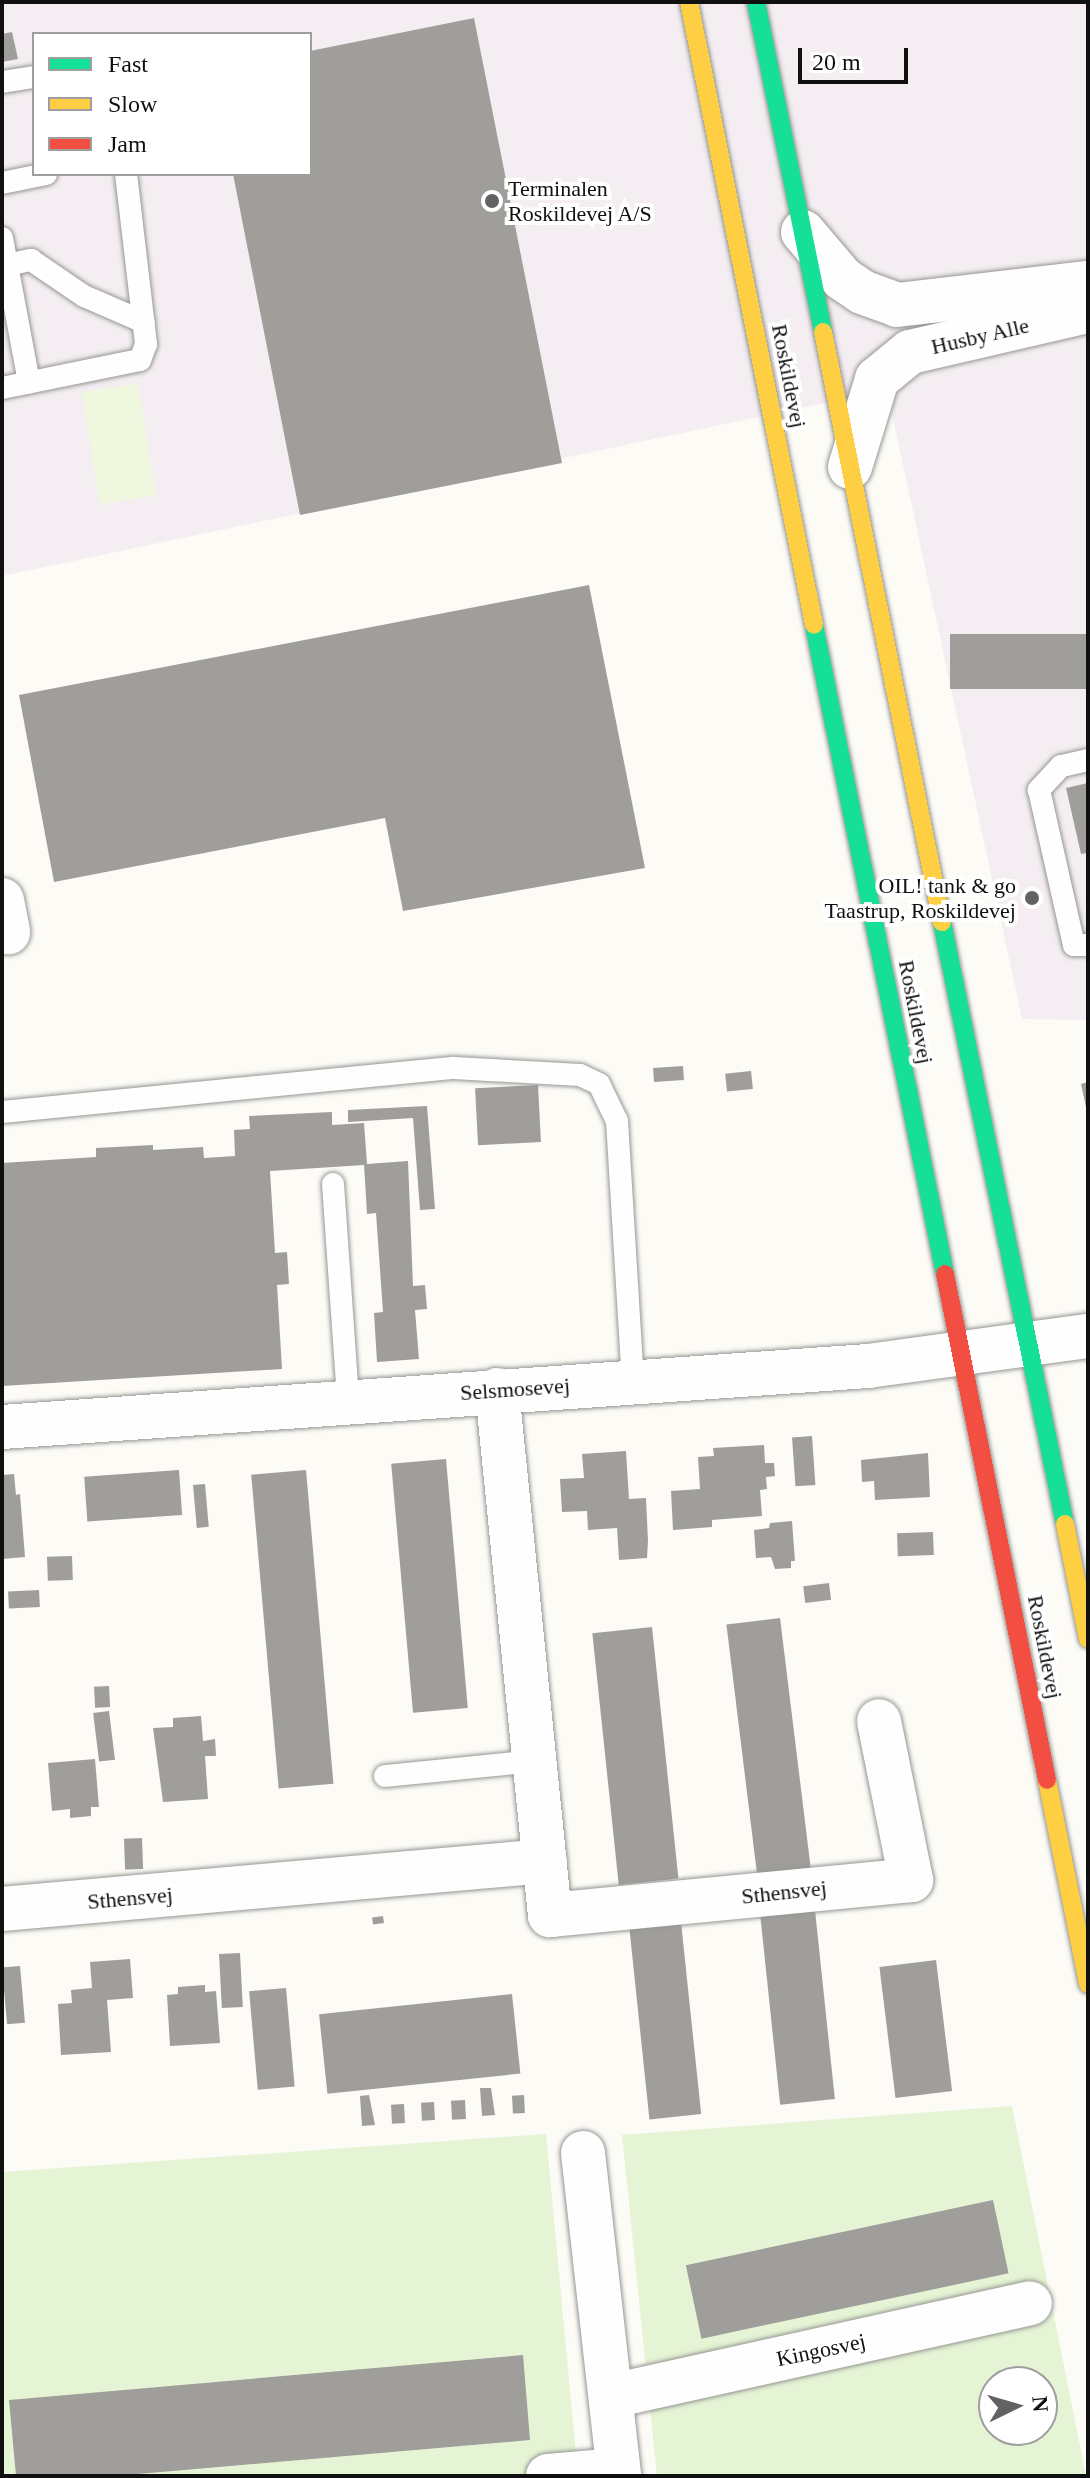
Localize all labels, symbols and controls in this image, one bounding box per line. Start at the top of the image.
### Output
legend [32,32,312,176]
scale bar [802,32,912,82]
text: 20 m [812,49,861,75]
text: Fast [108,51,148,77]
text: Slow [108,91,157,117]
text: Jam [108,131,147,157]
place label: Terminalen Roskildevej A/S [508,175,653,226]
marker: Terminalen Roskildevej A/S [483,192,501,210]
street label: Husby Alle [928,312,1032,360]
street label: Roskildevej [766,322,812,430]
place label: OIL! tank & go Taastrup, Roskildevej [824,872,1016,924]
marker: OIL! tank & go Taastrup, Roskildevej [1023,889,1041,907]
street label: Roskildevej [893,958,939,1066]
street label: Selsmosevej [459,1372,571,1406]
street label: Roskildevej [1022,1593,1068,1701]
street label: Sthensvej [740,1874,828,1910]
street label: Sthensvej [86,1881,174,1915]
street label: Kingosvej [774,2328,868,2372]
north arrow [978,2366,1058,2446]
text: N [1027,2395,1054,2413]

